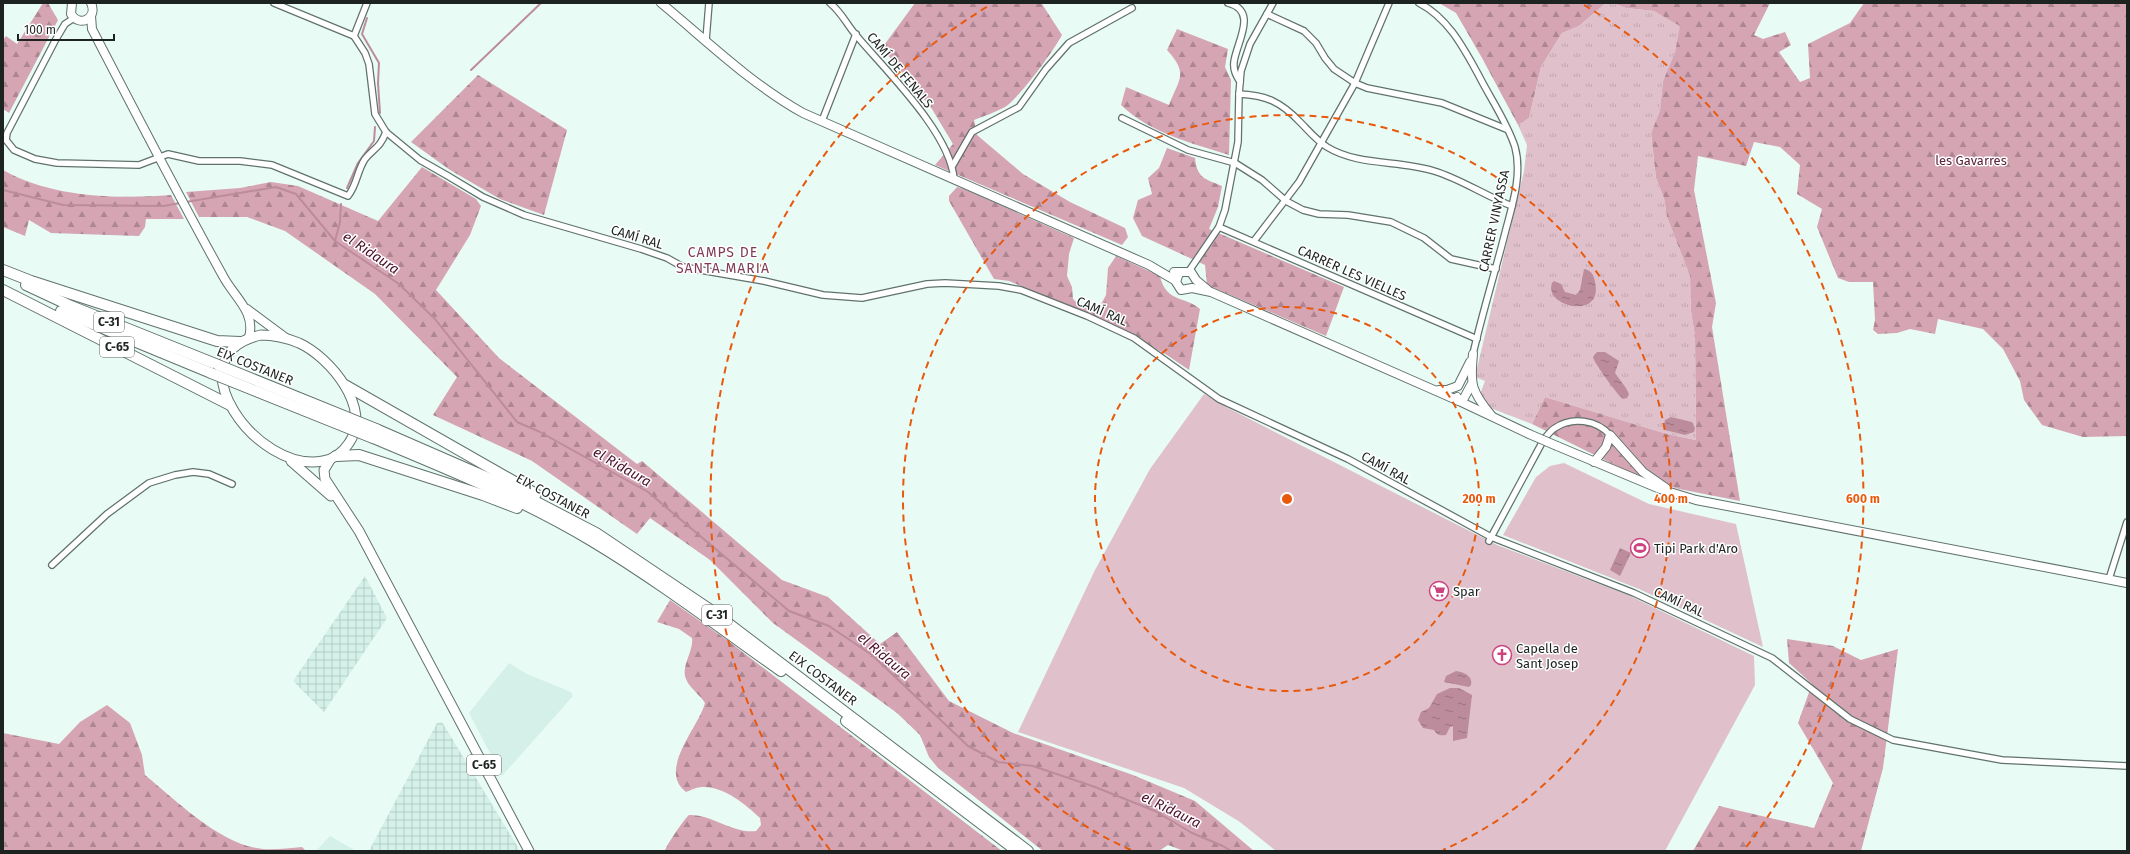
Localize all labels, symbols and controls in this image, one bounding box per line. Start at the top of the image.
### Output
scale bar [18,16,114,42]
text: 100 m [24,23,56,37]
street label: CAMÍ DE FENALS [864,29,936,111]
park label: les Gavarres [1935,153,2007,168]
street label: CARRER VINYASSA [1476,168,1512,273]
street label: CAMÍ RAL [609,222,665,252]
water label: el Ridaura [340,228,402,278]
street label: CARRER LES VIELLES [1295,242,1409,304]
district label: CAMPS DE SANTA MARIA [676,244,770,277]
street label: CAMÍ RAL [1074,293,1130,329]
road number: C-31 [94,312,124,332]
road number: C-65 [100,337,134,357]
street label: EIX COSTANER [215,344,296,388]
water label: el Ridaura [590,444,654,490]
street label: CAMÍ RAL [1359,448,1414,488]
street label: EIX COSTANER [514,470,593,522]
centre of rings [1280,492,1294,506]
text: 200 m [1462,492,1496,506]
text: 400 m [1654,492,1688,506]
text: 600 m [1846,492,1880,506]
sports icon: Tipi Park d'Aro [1629,537,1651,559]
place label: Tipi Park d'Aro [1654,541,1738,556]
supermarket icon: Spar [1428,580,1450,602]
place label: Spar [1453,584,1480,599]
street label: CAMÍ RAL [1651,584,1707,620]
road number: C-31 [702,605,732,625]
water label: el Ridaura [854,629,914,683]
place label: Capella de Sant Josep [1516,641,1578,671]
church icon: Capella de Sant Josep [1491,644,1513,666]
street label: EIX COSTANER [786,648,860,709]
road number: C-65 [467,755,501,775]
water label: el Ridaura [1138,788,1204,832]

